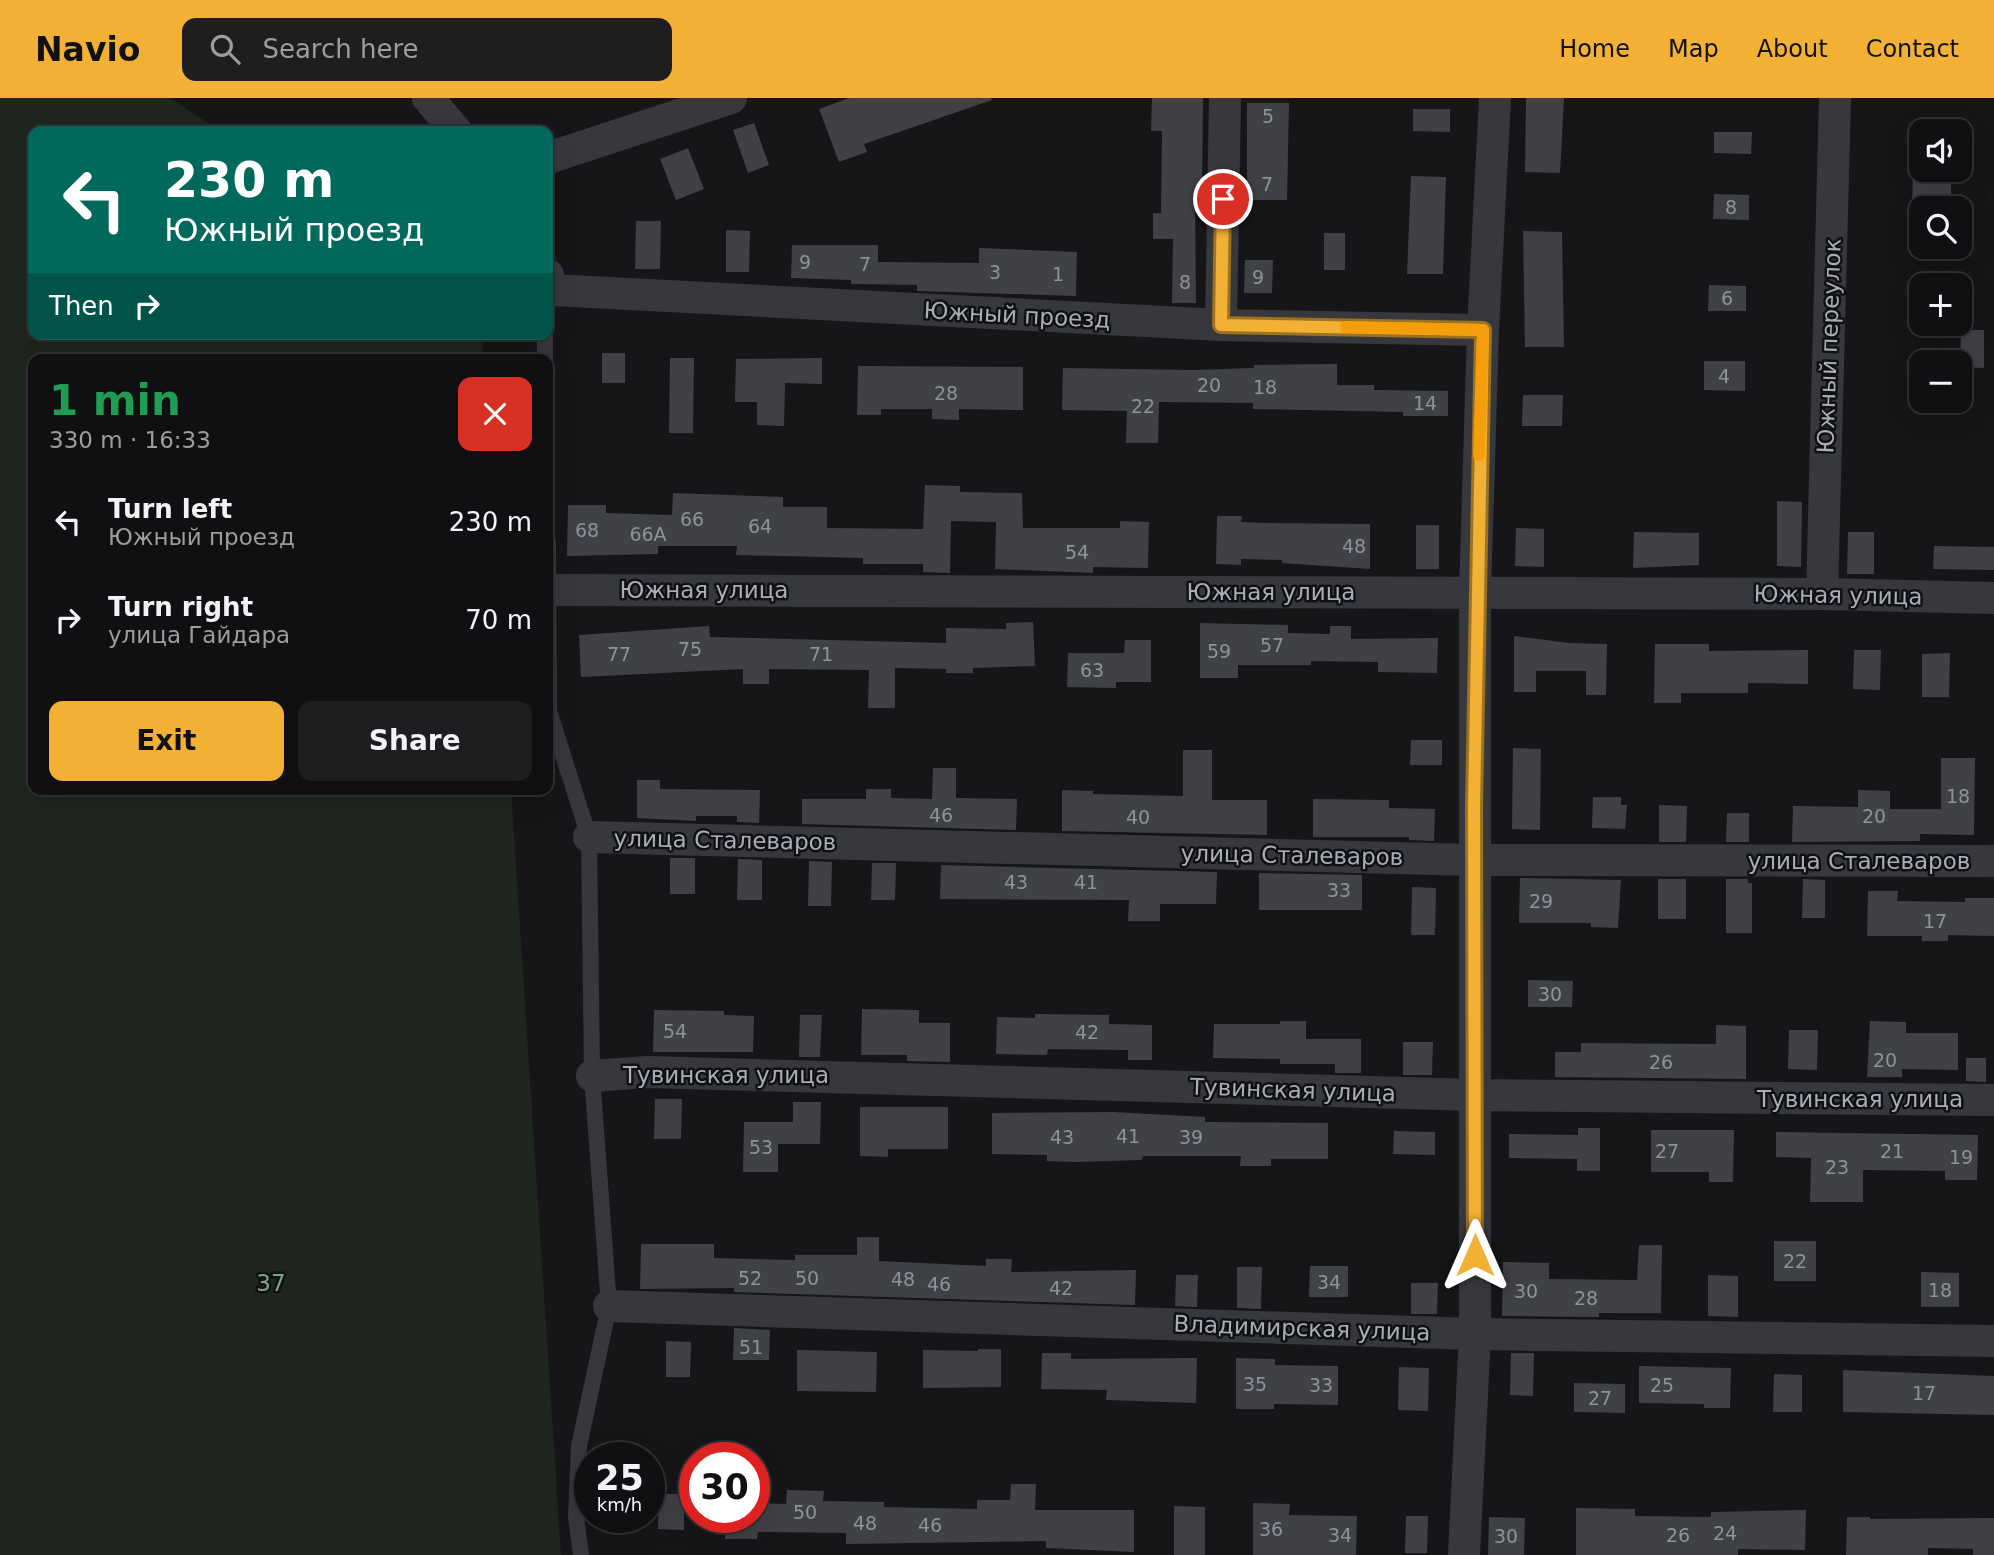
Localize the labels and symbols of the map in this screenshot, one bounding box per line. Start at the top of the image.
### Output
house number: 5 [1262,105,1274,127]
pin [1193,169,1253,229]
house number: 7 [1261,173,1273,195]
house number: 8 [1725,196,1737,218]
street label: Южный переулок [1812,238,1846,454]
house number: 9 [799,251,811,273]
house number: 7 [859,253,871,275]
house number: 3 [989,261,1001,283]
house number: 1 [1052,263,1064,285]
house number: 9 [1252,266,1264,288]
house number: 8 [1179,271,1191,293]
house number: 6 [1721,287,1733,309]
street label: Южный проезд [923,297,1111,333]
house number: 4 [1718,365,1730,387]
house number: 20 [1197,374,1221,396]
house number: 18 [1253,376,1277,398]
house number: 28 [934,382,958,404]
house number: 14 [1413,392,1437,414]
house number: 22 [1131,395,1155,417]
house number: 66 [680,508,704,530]
house number: 64 [748,515,772,537]
house number: 68 [575,519,599,541]
house number: 66А [629,523,667,545]
house number: 48 [1342,535,1366,557]
house number: 54 [1065,541,1089,563]
street label: Южная улица [620,577,788,603]
street label: Южная улица [1187,579,1355,605]
street label: Южная улица [1753,581,1923,609]
house number: 57 [1260,634,1284,656]
house number: 75 [678,638,702,660]
house number: 59 [1207,640,1231,662]
house number: 77 [607,643,631,665]
house number: 71 [809,643,833,665]
house number: 63 [1080,659,1104,681]
house number: 18 [1946,785,1970,807]
house number: 46 [929,804,953,826]
house number: 20 [1862,805,1886,827]
house number: 40 [1126,806,1150,828]
street label: улица Сталеваров [613,825,837,855]
street label: улица Сталеваров [1180,840,1404,870]
street label: улица Сталеваров [1748,848,1970,874]
house number: 43 [1004,871,1028,893]
house number: 41 [1074,871,1098,893]
house number: 33 [1327,879,1351,901]
house number: 29 [1529,890,1553,912]
house number: 17 [1923,910,1947,932]
house number: 30 [1538,983,1562,1005]
house number: 54 [663,1020,687,1042]
house number: 42 [1075,1021,1099,1043]
house number: 20 [1873,1049,1897,1071]
house number: 26 [1649,1051,1673,1073]
street label: Тувинская улица [622,1062,829,1088]
street label: Тувинская улица [1189,1073,1396,1107]
street label: Тувинская улица [1756,1086,1963,1112]
house number: 41 [1116,1125,1140,1147]
house number: 43 [1050,1126,1074,1148]
house number: 39 [1179,1126,1203,1148]
house number: 53 [749,1136,773,1158]
house number: 27 [1655,1140,1679,1162]
house number: 21 [1880,1140,1904,1162]
house number: 19 [1949,1146,1973,1168]
house number: 23 [1825,1156,1849,1178]
position arrow [1438,1218,1512,1292]
house number: 22 [1783,1250,1807,1272]
house number: 52 [738,1267,762,1289]
house number: 50 [795,1267,819,1289]
house number: 48 [891,1268,915,1290]
park label: 37 [256,1270,286,1296]
house number: 34 [1317,1271,1341,1293]
house number: 46 [927,1273,951,1295]
house number: 42 [1049,1277,1073,1299]
house number: 18 [1928,1279,1952,1301]
house number: 30 [1514,1280,1538,1302]
house number: 28 [1574,1287,1598,1309]
street label: Владимирская улица [1173,1311,1431,1345]
house number: 51 [739,1336,763,1358]
house number: 35 [1243,1373,1267,1395]
house number: 33 [1309,1374,1333,1396]
house number: 25 [1650,1374,1674,1396]
house number: 17 [1912,1382,1936,1404]
house number: 27 [1588,1387,1612,1409]
speed limit sign: 30 [679,1442,770,1533]
house number: 50 [793,1501,817,1523]
house number: 48 [853,1512,877,1534]
house number: 46 [918,1514,942,1536]
house number: 36 [1259,1518,1283,1540]
house number: 24 [1713,1522,1737,1544]
house number: 34 [1328,1524,1352,1546]
house number: 26 [1666,1524,1690,1546]
house number: 30 [1494,1525,1518,1547]

